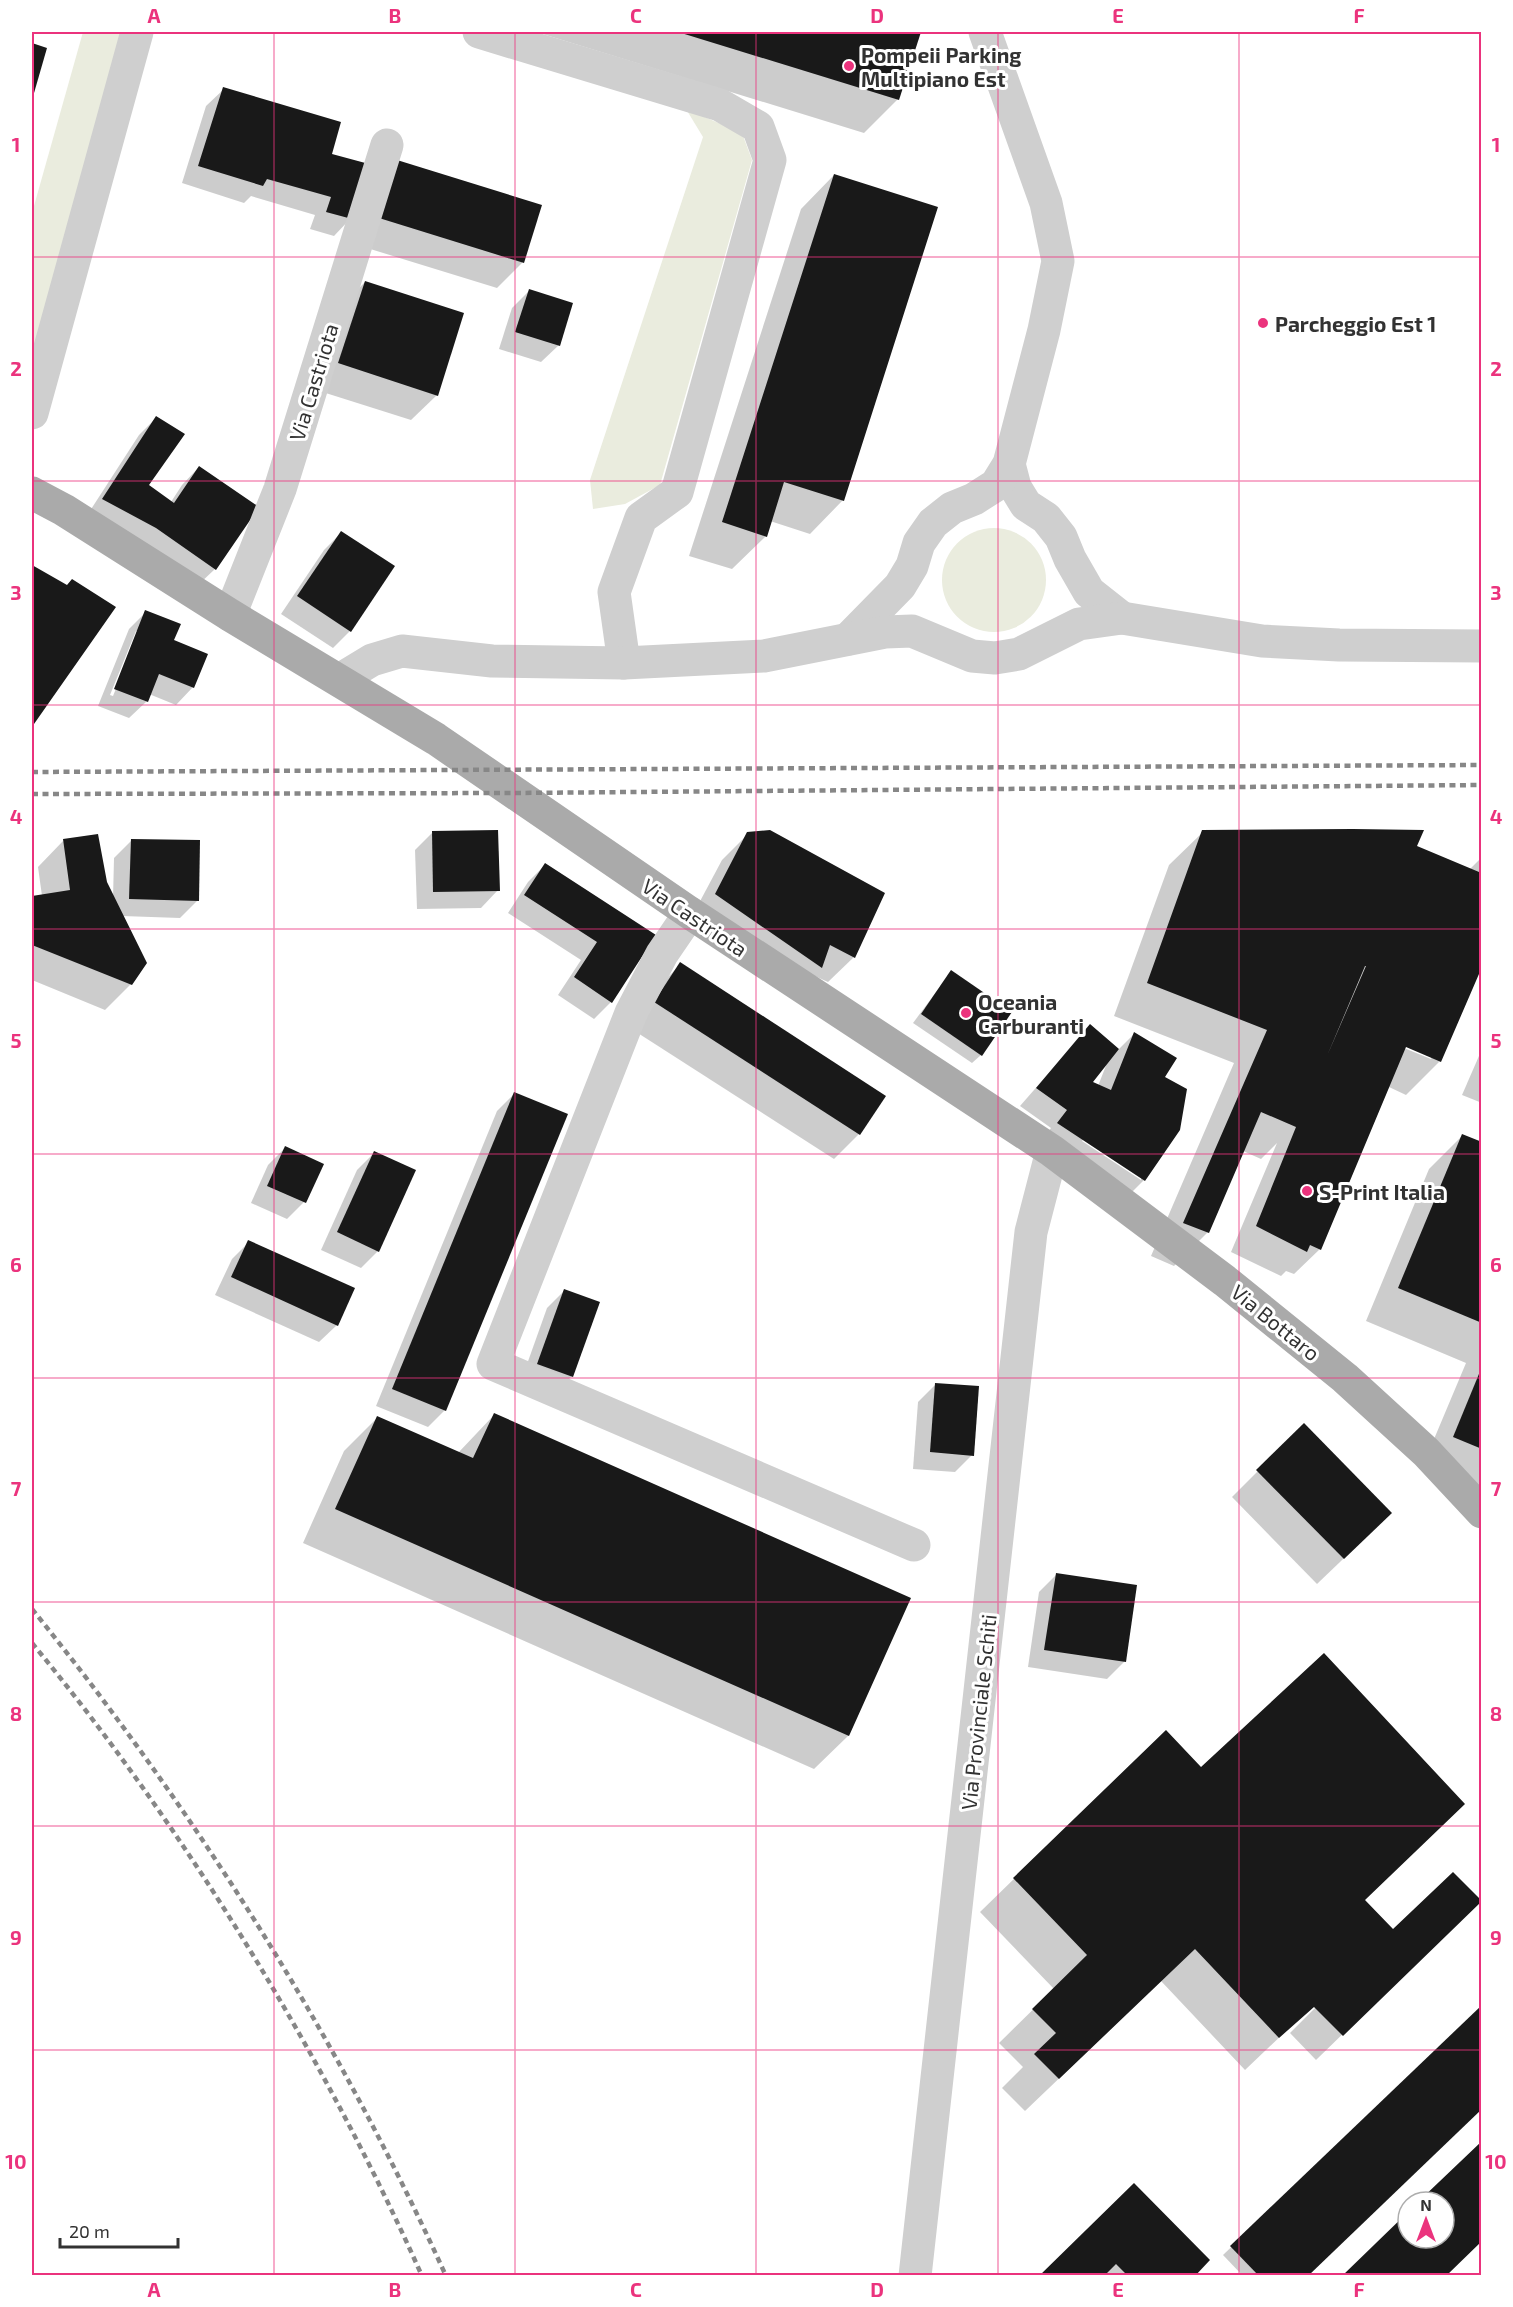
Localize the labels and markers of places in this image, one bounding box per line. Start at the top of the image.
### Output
place label: Pompeii Parking Multipiano Est [861,42,1022,91]
marker: Pompeii Parking Multipiano Est [842,59,856,73]
place label: Parcheggio Est 1 [1275,311,1436,336]
marker: Parcheggio Est 1 [1256,316,1270,330]
place label: Oceania Carburanti [978,989,1084,1038]
marker: Oceania Carburanti [959,1006,973,1020]
place label: S-Print Italia [1319,1179,1445,1204]
marker: S-Print Italia [1300,1184,1314,1198]

